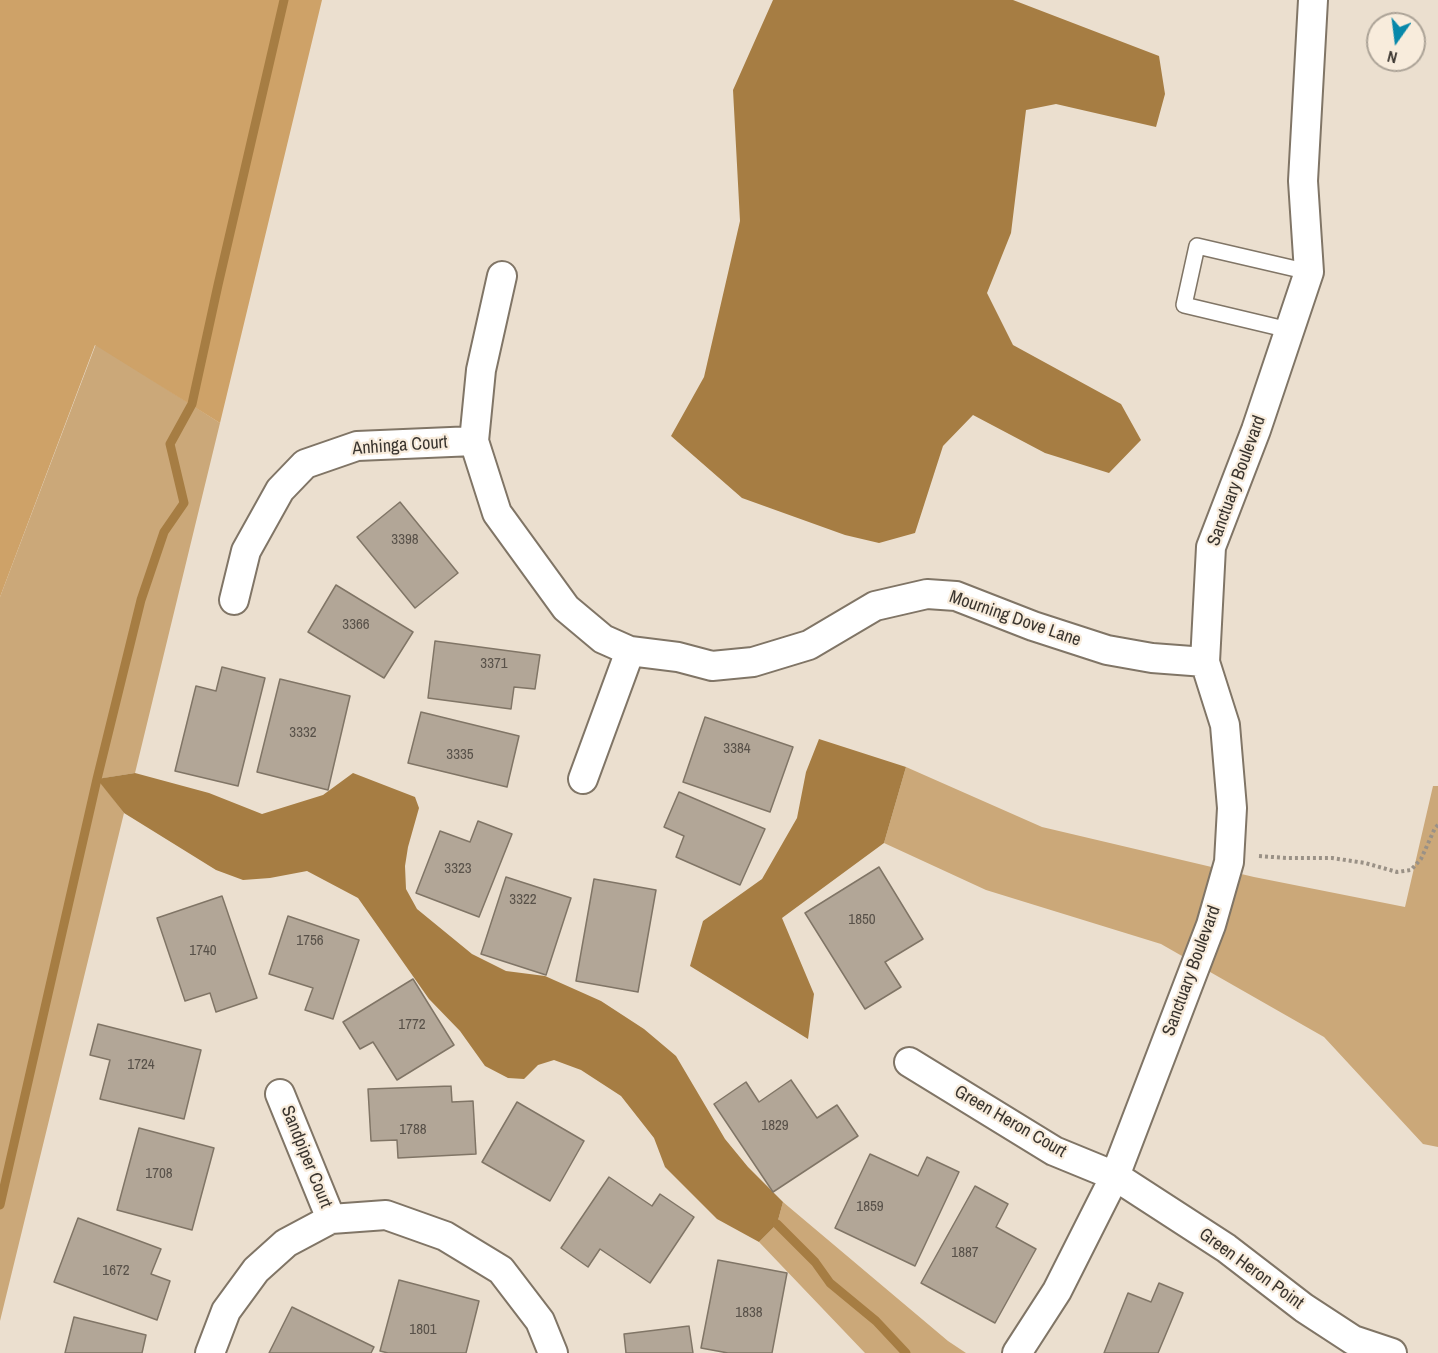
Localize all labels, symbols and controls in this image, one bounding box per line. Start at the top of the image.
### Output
north arrow [1366,12,1426,72]
text: N [1385,46,1399,69]
street label: Sanctuary Boulevard [1203,413,1271,549]
street label: Anhinga Court [352,432,448,460]
house number: 3398 [391,531,419,549]
street label: Mourning Dove Lane [946,586,1084,652]
house number: 3366 [342,616,370,634]
house number: 3371 [480,655,508,673]
house number: 3332 [289,724,317,742]
house number: 3384 [723,740,751,758]
house number: 3335 [446,746,474,764]
house number: 3323 [444,860,472,878]
house number: 3322 [509,891,537,909]
street label: Sanctuary Boulevard [1158,903,1226,1039]
house number: 1850 [848,911,876,929]
house number: 1756 [296,932,324,950]
house number: 1740 [189,942,217,960]
house number: 1772 [398,1016,426,1034]
house number: 1724 [127,1056,155,1074]
street label: Green Heron Court [950,1081,1070,1163]
street label: Sandpiper Court [276,1103,336,1211]
house number: 1829 [761,1117,789,1135]
house number: 1788 [399,1121,427,1139]
house number: 1708 [145,1165,173,1183]
house number: 1859 [856,1198,884,1216]
street label: Green Heron Point [1195,1224,1307,1314]
house number: 1887 [951,1244,979,1262]
house number: 1672 [102,1262,130,1280]
house number: 1838 [735,1304,763,1322]
house number: 1801 [409,1321,437,1339]

